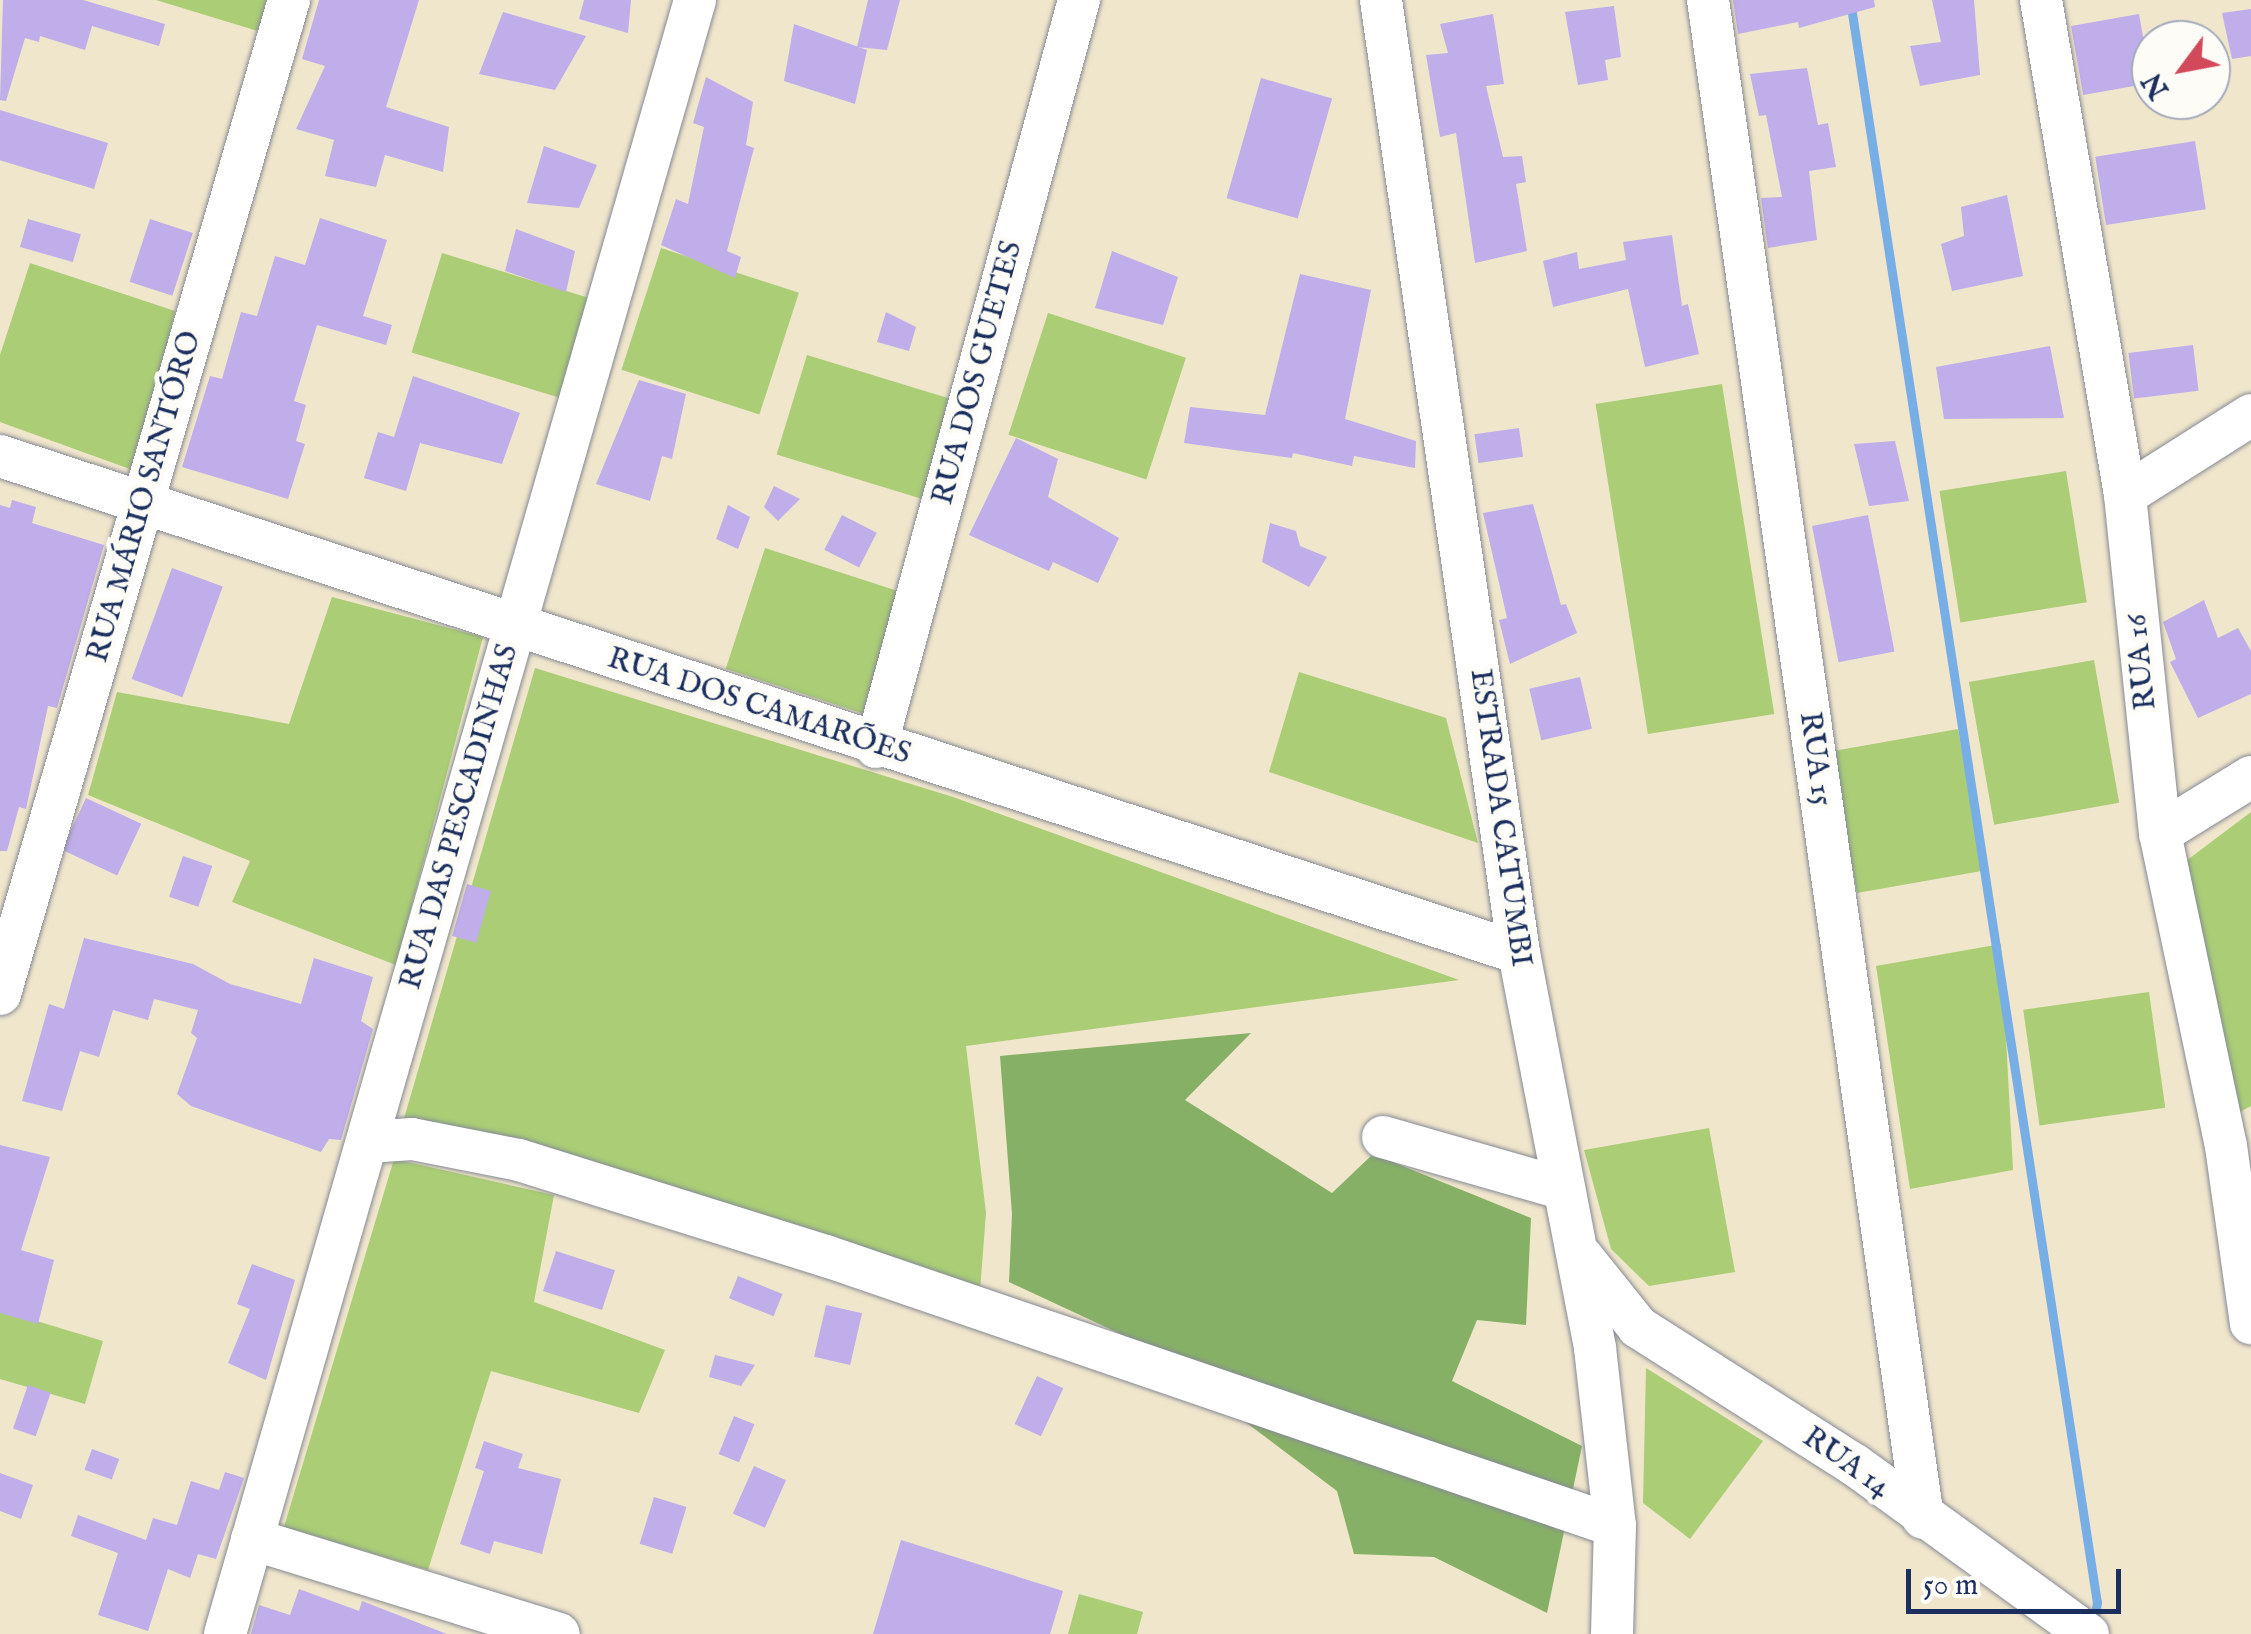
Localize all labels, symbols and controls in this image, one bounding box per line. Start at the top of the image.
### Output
north arrow [2131,20,2231,120]
text: N [2136,66,2178,105]
street label: RUA DOS GUETES [926,237,1030,509]
street label: RUA MÁRIO SANTÓRO [80,327,210,667]
street label: RUA 16 [2119,612,2165,712]
street label: RUA DAS PESCADINHAS [393,640,527,994]
street label: RUA DOS CAMARÕES [603,641,915,773]
street label: ESTRADA CATUMBI [1461,667,1539,969]
street label: RUA 15 [1791,710,1839,808]
street label: RUA 14 [1795,1420,1897,1506]
scale bar [1911,1549,2126,1611]
text: 50 m [1923,1567,1978,1605]

